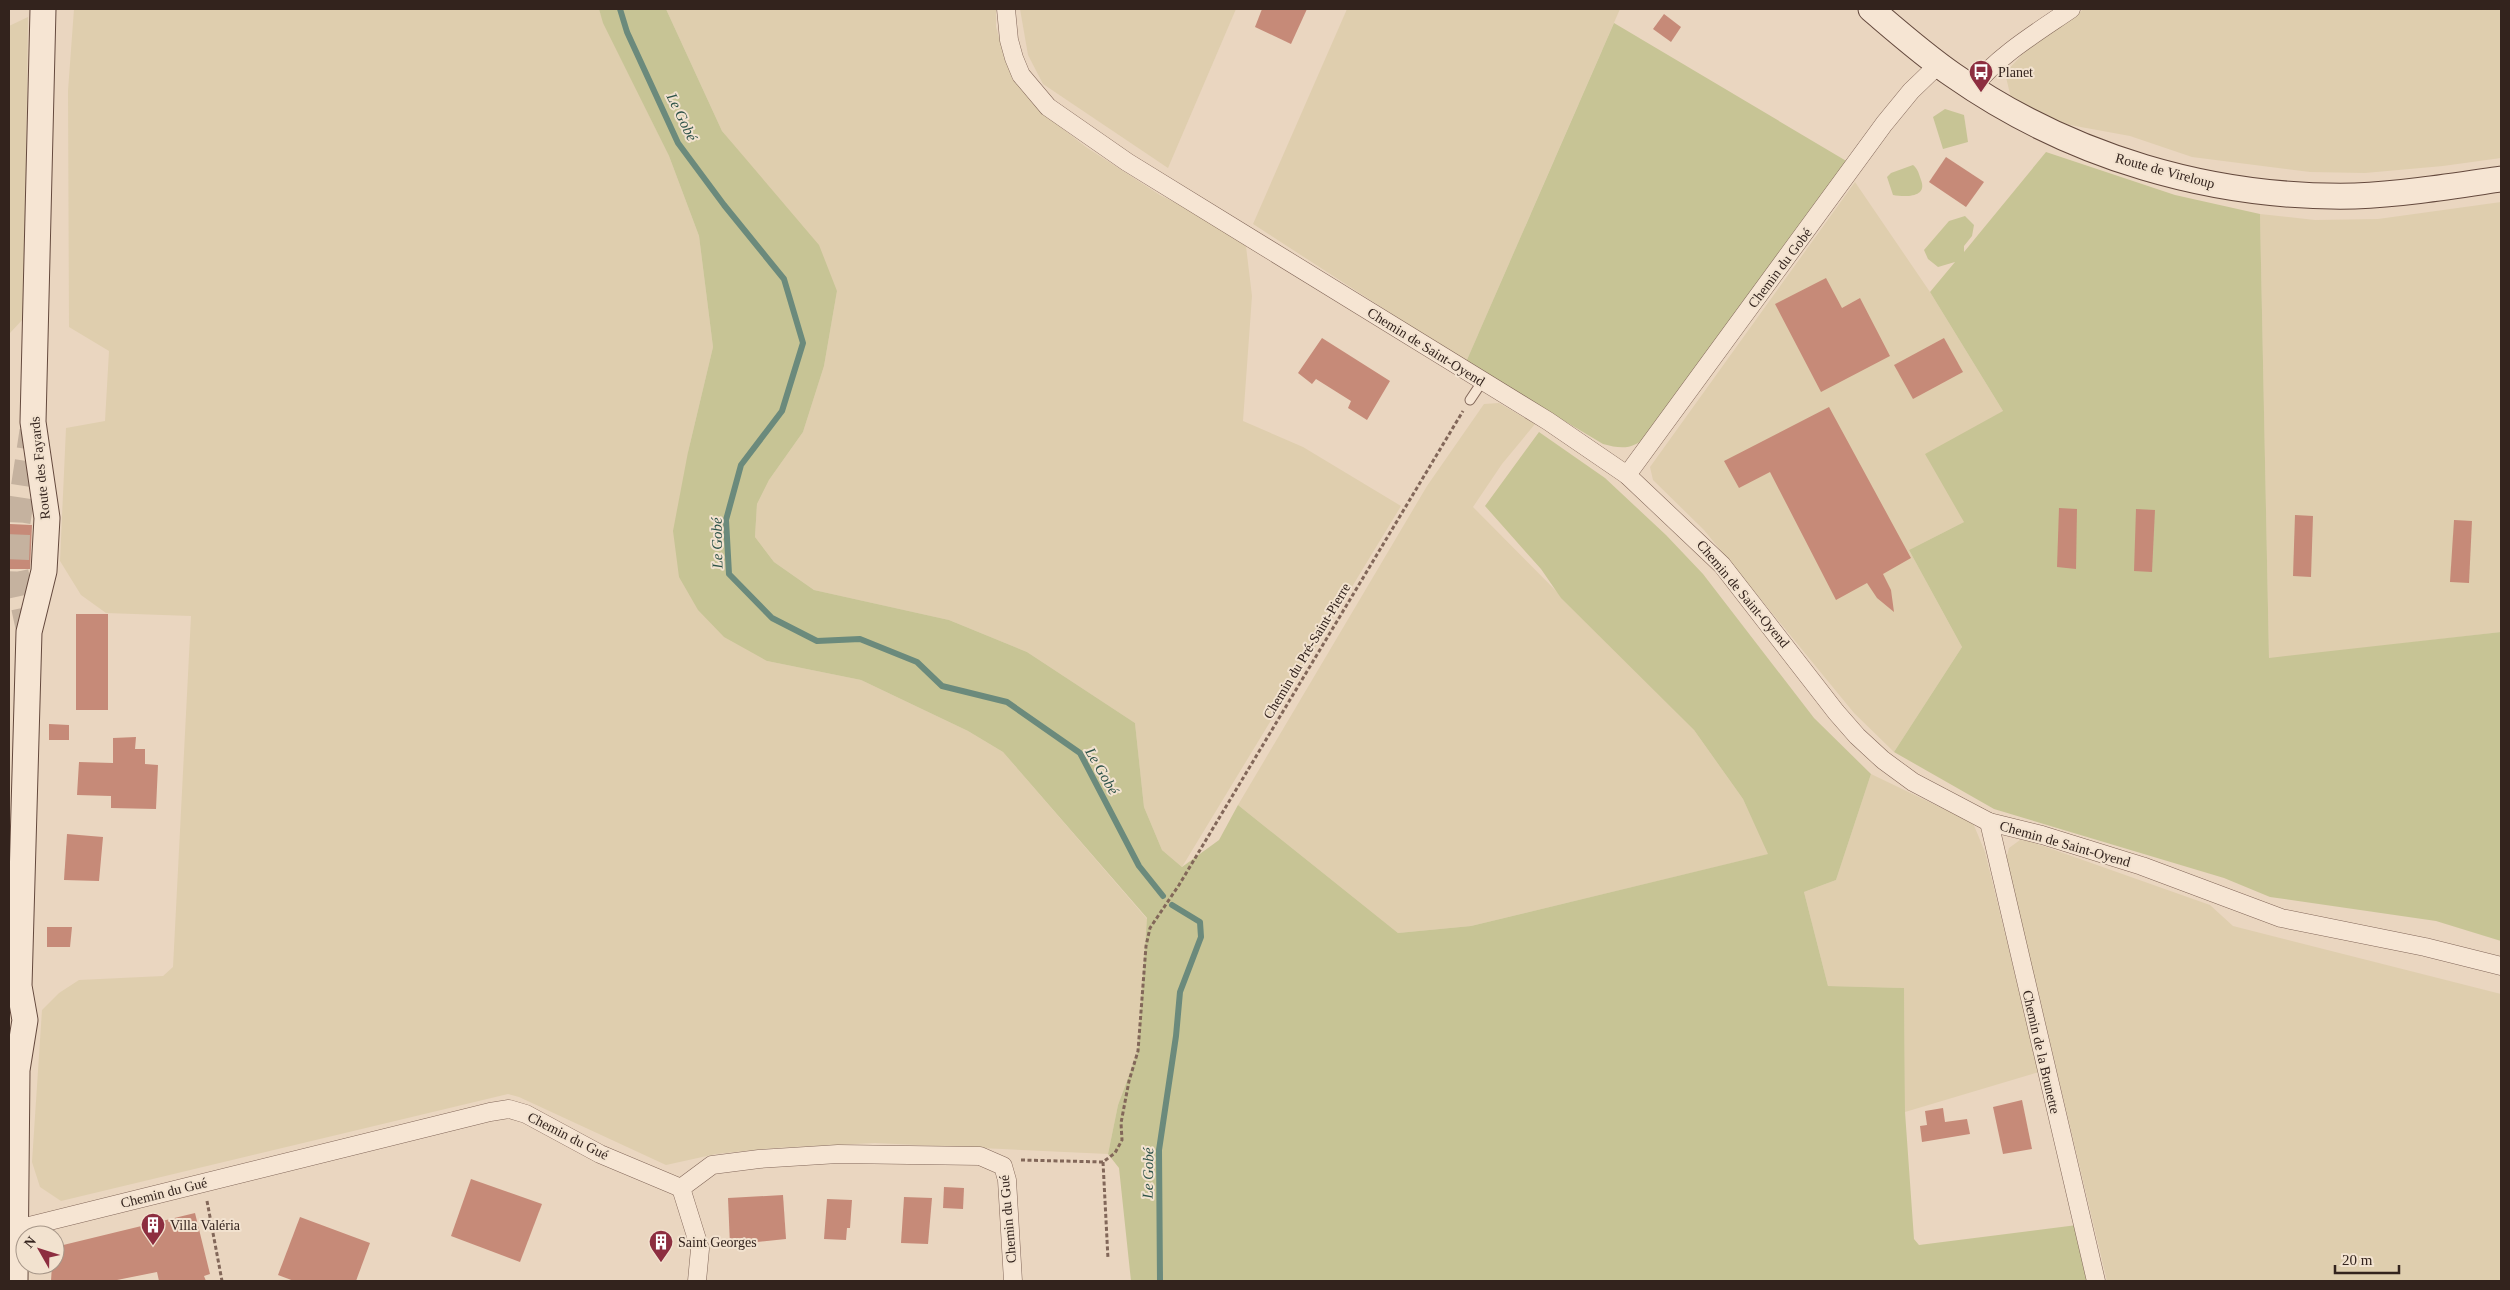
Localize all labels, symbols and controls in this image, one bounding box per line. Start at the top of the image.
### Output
bus stop icon: Planet [1968,59,1994,93]
place label: Planet [1998,65,2033,80]
water label: Le Gobé [663,90,701,145]
street label: Route de Vireloup [2114,151,2216,191]
street label: Chemin du Gobé [1745,225,1815,311]
street label: Chemin de Saint-Oyend [1365,305,1487,389]
street label: Route des Fayards [27,416,53,520]
water label: Le Gobé [709,516,725,570]
street label: Chemin de Saint-Oyend [1694,537,1792,651]
street label: Chemin du Pré-Saint-Pierre [1261,580,1353,722]
water label: Le Gobé [1082,744,1122,798]
street label: Chemin de Saint-Oyend [1998,818,2132,870]
street label: Chemin de la Brunette [2019,989,2063,1115]
street label: Chemin du Gué [525,1109,611,1163]
water label: Le Gobé [1140,1146,1156,1200]
street label: Chemin du Gué [997,1174,1019,1264]
street label: Chemin du Gué [119,1175,209,1211]
building icon: Villa Valéria [140,1212,166,1246]
place label: Villa Valéria [170,1218,241,1233]
north arrow [15,1225,65,1275]
building icon: Saint Georges [648,1229,674,1263]
text: N [21,1233,39,1251]
place label: Saint Georges [678,1235,757,1250]
scale bar [2335,1242,2399,1274]
text: 20 m [2342,1252,2373,1268]

